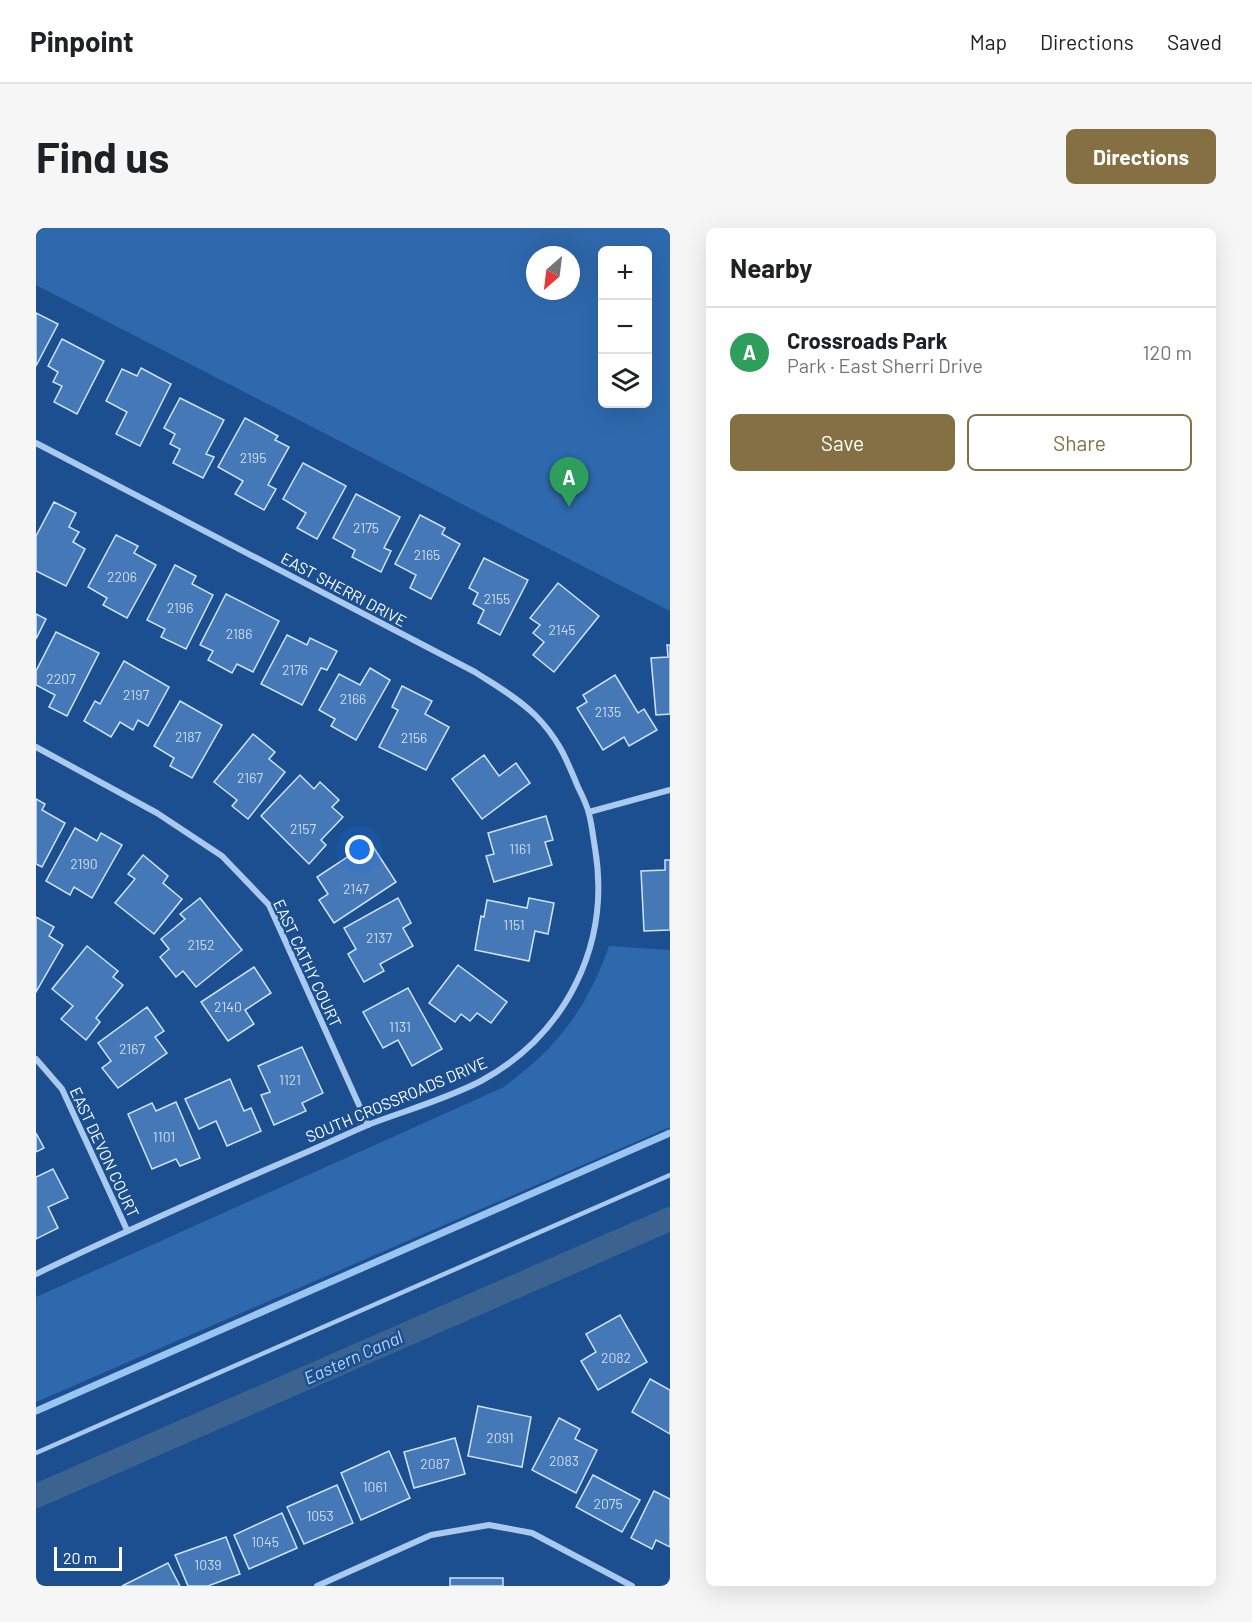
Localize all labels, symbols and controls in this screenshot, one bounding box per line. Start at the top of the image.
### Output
text: Pinpoint [30,24,134,58]
text: Map [970,29,1007,54]
text: Directions [1040,29,1134,54]
text: Saved [1167,29,1222,54]
button: Directions [1066,129,1216,184]
text: Find us [36,131,169,181]
north arrow [526,246,580,300]
map controls [598,246,652,408]
button: + [598,246,652,300]
text: Nearby [730,252,812,283]
button: − [598,300,652,354]
text: Crossroads Park [787,327,947,353]
text: A [743,340,756,364]
text: 120 m [1142,340,1192,364]
text: Park · East Sherri Drive [787,353,983,377]
button: layers [598,354,652,408]
button: Save [730,414,955,471]
button: Share [967,414,1192,471]
house number: 2195 [240,449,266,466]
pin: A [550,458,588,507]
house number: 2175 [353,519,379,536]
house number: 2165 [414,546,440,563]
street label: EAST SHERRI DRIVE [278,548,410,630]
house number: 2206 [107,568,137,585]
house number: 2155 [484,590,510,607]
house number: 2196 [167,599,193,616]
house number: 2145 [548,621,576,638]
house number: 2186 [226,625,252,642]
house number: 2176 [282,661,308,678]
house number: 2207 [46,670,76,687]
house number: 2197 [123,686,149,703]
house number: 2166 [340,690,366,707]
house number: 2135 [595,703,621,720]
house number: 2187 [175,728,201,745]
house number: 2156 [401,729,427,746]
house number: 2167 [237,769,263,786]
house number: 2157 [290,820,316,837]
your location [345,835,374,864]
house number: 1161 [509,840,531,857]
house number: 2190 [70,855,98,872]
house number: 2147 [343,880,369,897]
street label: EAST CATHY COURT [270,896,346,1030]
house number: 1151 [503,916,525,933]
house number: 2137 [366,929,392,946]
house number: 2152 [188,936,214,953]
house number: 2140 [214,998,242,1015]
house number: 1131 [389,1018,411,1035]
house number: 2167 [119,1040,145,1057]
street label: SOUTH CROSSROADS DRIVE [302,1052,490,1146]
house number: 1121 [279,1071,301,1088]
street label: EAST DEVON COURT [66,1084,144,1220]
house number: 1101 [153,1128,175,1145]
water label: Eastern Canal [300,1325,406,1389]
house number: 2082 [601,1349,631,1366]
house number: 2091 [486,1429,514,1446]
house number: 2083 [549,1452,579,1469]
house number: 2087 [420,1455,450,1472]
house number: 1061 [363,1478,387,1495]
house number: 2075 [593,1495,623,1512]
house number: 1053 [306,1507,334,1524]
house number: 1045 [251,1533,279,1550]
scale bar [54,1544,122,1572]
text: 20 m [63,1548,97,1567]
house number: 1039 [194,1556,222,1573]

